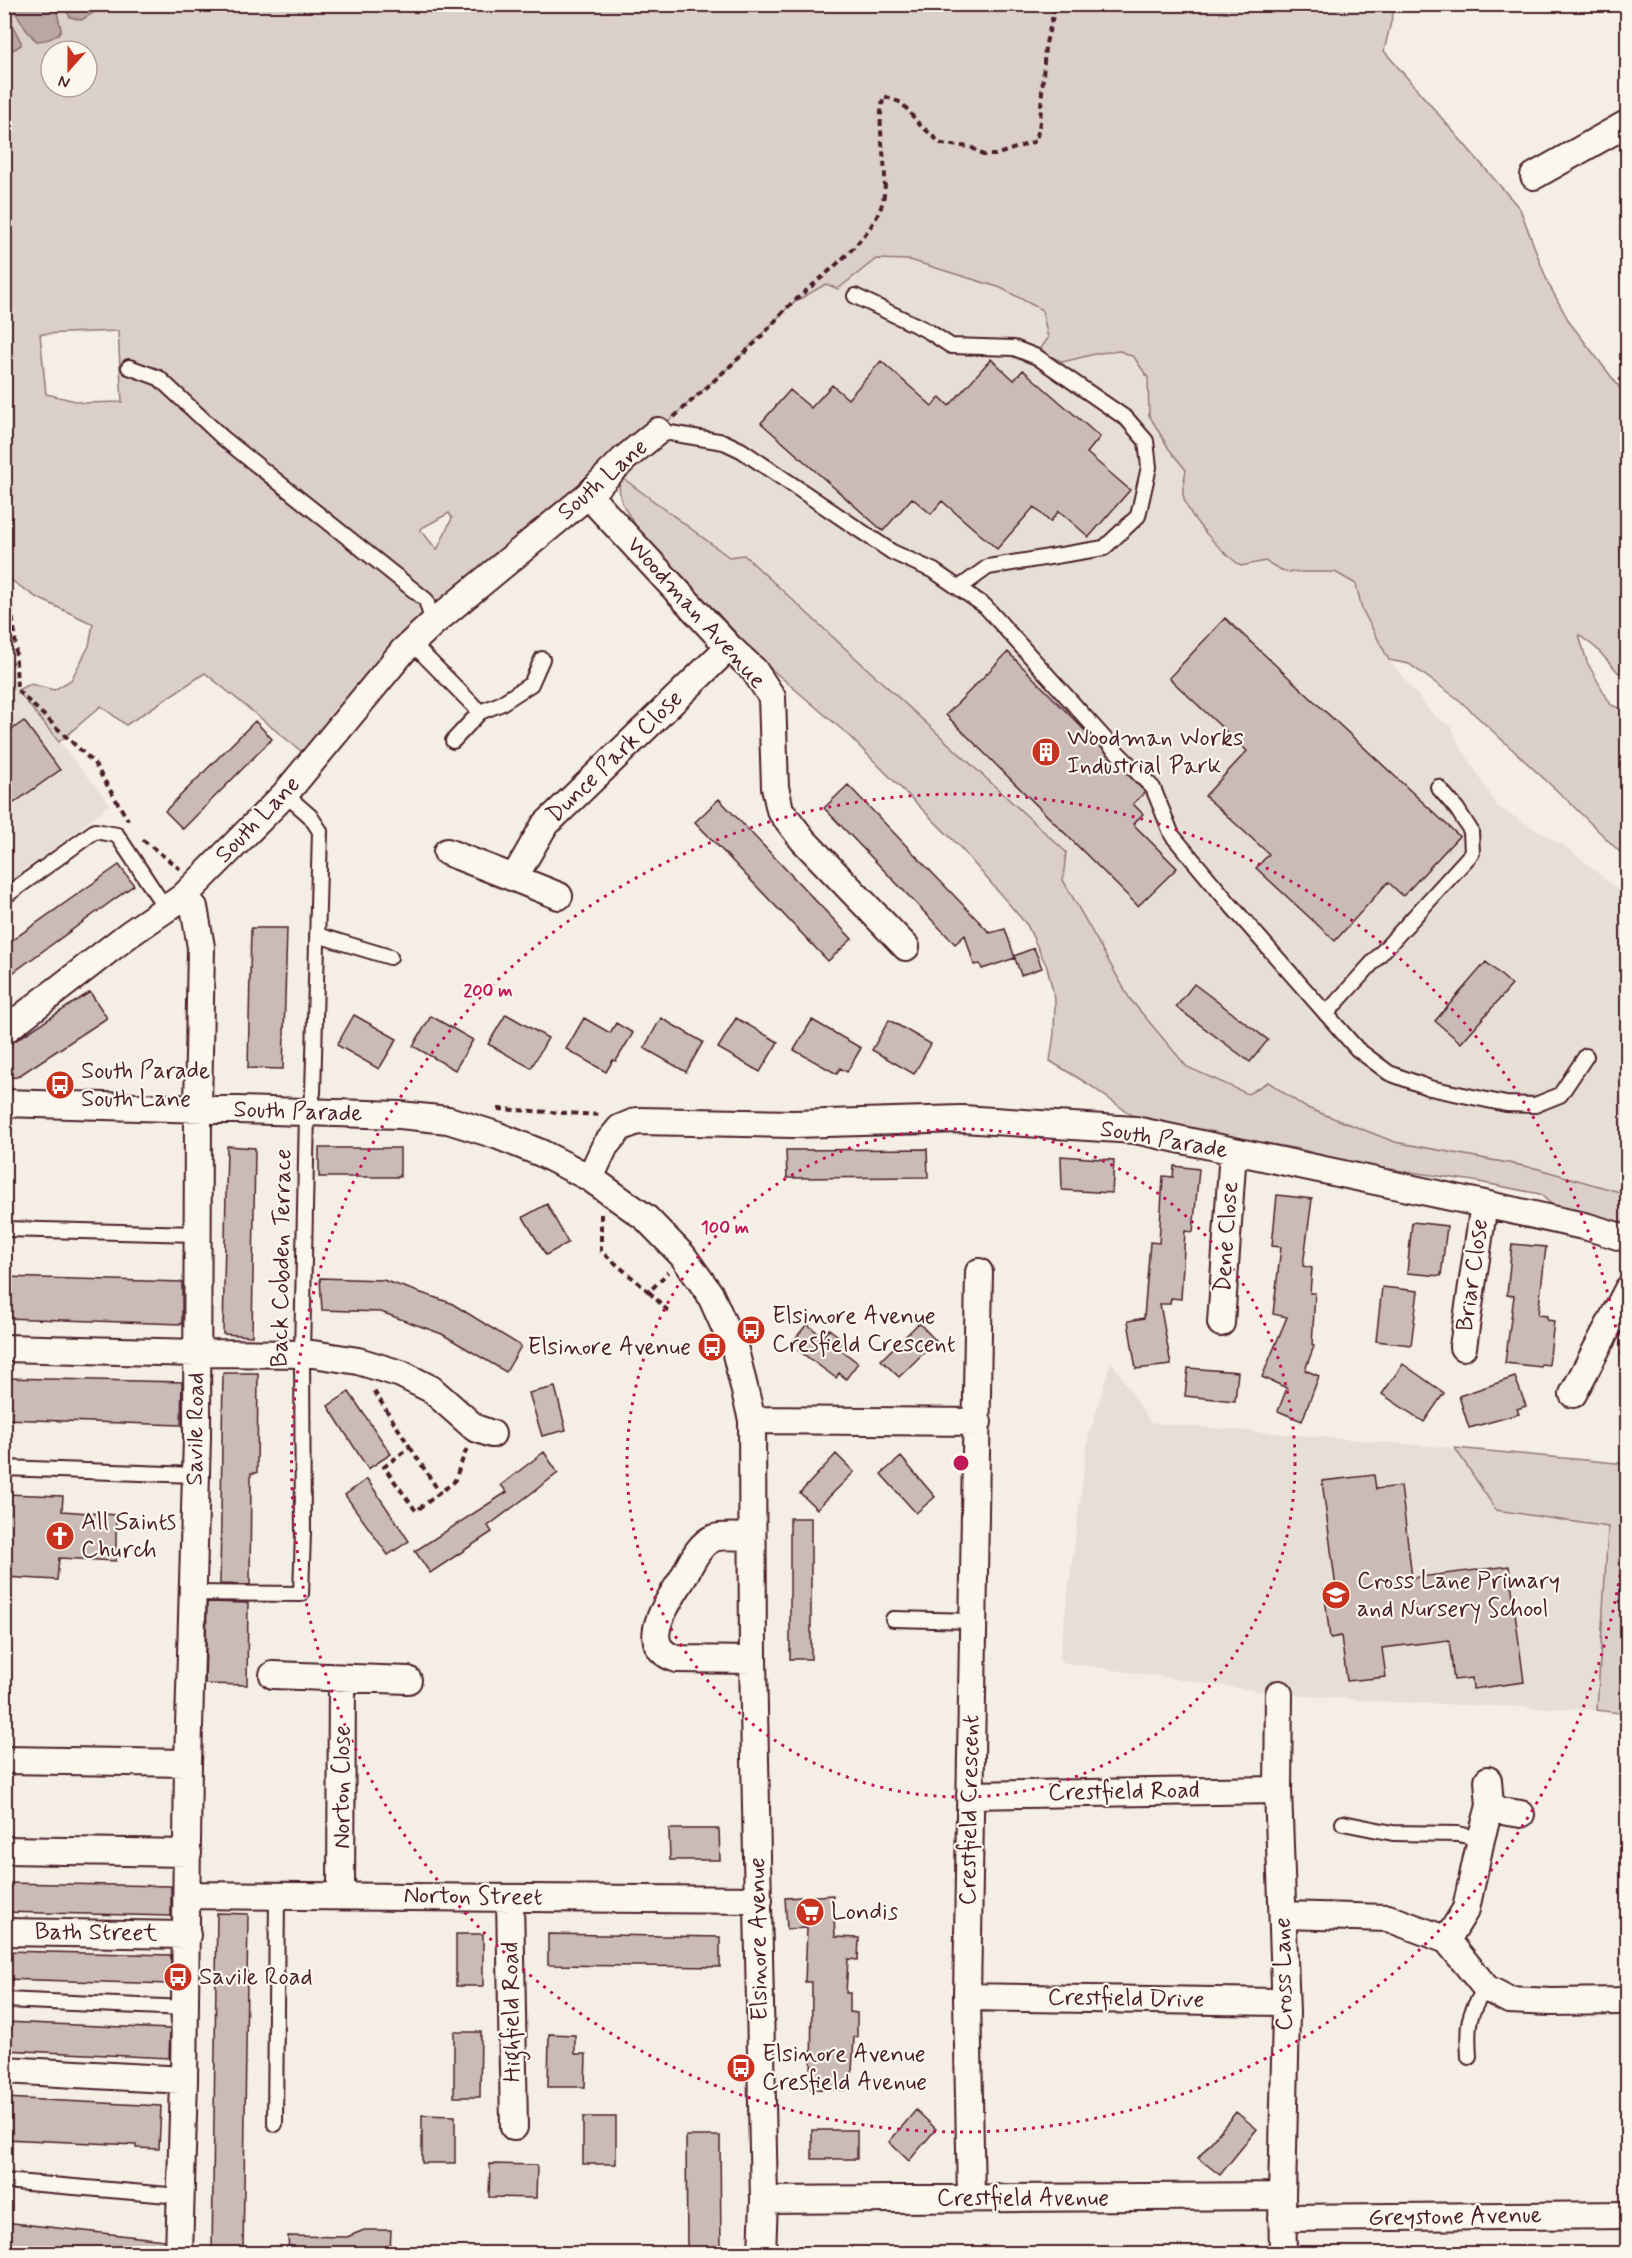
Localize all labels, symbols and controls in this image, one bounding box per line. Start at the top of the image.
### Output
north arrow [39,39,99,99]
text: N [55,70,73,93]
street label: South Lane [551,432,655,528]
street label: Woodman Avenue [619,530,773,696]
street label: Dunce Park Close [540,684,690,830]
place label: Woodman Works Industrial Park [1067,723,1244,782]
building icon: Woodman Works Industrial Park [1030,736,1062,768]
street label: South Lane [209,770,307,870]
text: 200 m [463,979,513,1003]
place label: South Parade South Lane [81,1056,210,1115]
bus stop icon: South Parade South Lane [44,1069,76,1101]
street label: South Parade [233,1094,363,1130]
street label: South Parade [1098,1114,1230,1166]
street label: Back Cobden Terrace [265,1148,299,1368]
street label: Dene Close [1208,1180,1246,1294]
text: 100 m [701,1216,749,1240]
street label: Briar Close [1450,1217,1496,1333]
place label: Elsinore Avenue Cresfield Crescent [772,1301,956,1360]
bus stop icon: Elsinore Avenue Cresfield Crescent [735,1314,767,1346]
bus stop icon: Elsinore Avenue [696,1331,728,1363]
place label: Elsinore Avenue [527,1332,691,1363]
street label: Savile Road [180,1372,212,1486]
centre of rings [951,1453,971,1473]
place label: All Saints Church [81,1507,176,1566]
church icon: All Saints Church [44,1520,76,1552]
place label: Cross Lane Primary and Nursery School [1357,1566,1560,1625]
school or university icon: Cross Lane Primary and Nursery School [1320,1579,1352,1611]
street label: Crestfield Crescent [953,1714,987,1906]
street label: Norton Close [327,1725,358,1849]
street label: Crestfield Road [1048,1775,1200,1809]
street label: Elsinore Avenue [742,1857,776,2021]
street label: Norton Street [403,1880,543,1914]
supermarket icon: Londis [794,1896,826,1928]
place label: Londis [831,1897,899,1928]
street label: Bath Street [34,1916,158,1950]
street label: Cross Lane [1268,1917,1300,2031]
street label: Highfield Road [495,1941,532,2083]
bus stop icon: Savile Road [162,1961,194,1993]
place label: Savile Road [199,1962,313,1993]
street label: Crestfield Drive [1047,1982,1205,2016]
place label: Elsinore Avenue Cresfield Avenue [762,2039,927,2098]
bus stop icon: Elsinore Avenue Cresfield Avenue [725,2052,757,2084]
street label: Crestfield Avenue [937,2183,1109,2214]
street label: Greystone Avenue [1368,2200,1542,2234]

